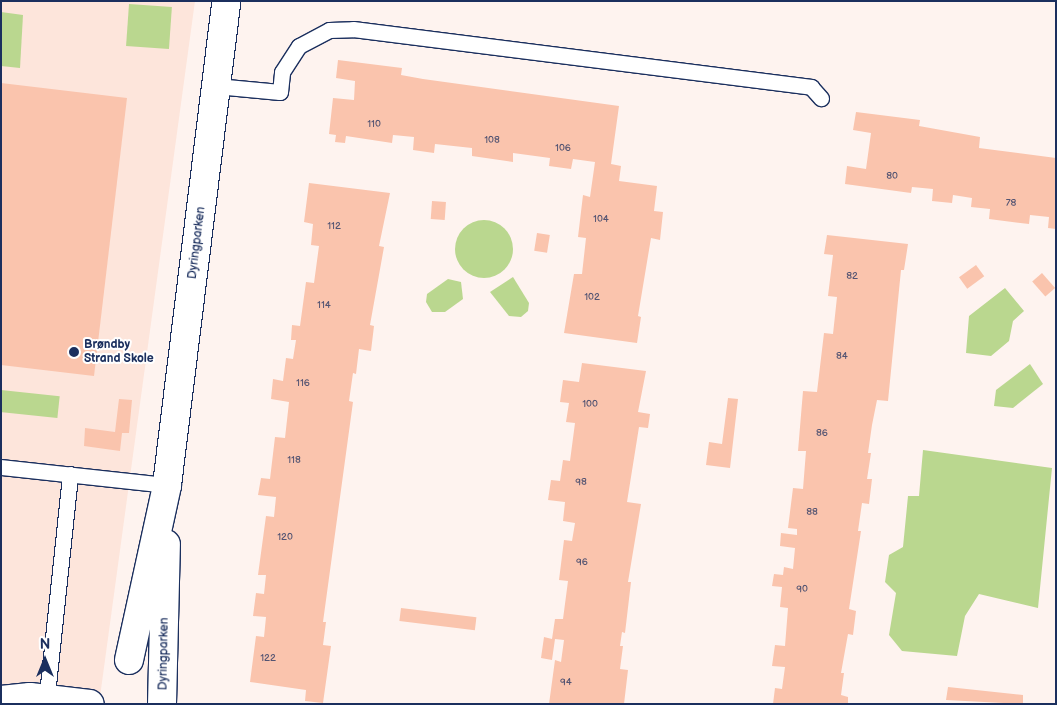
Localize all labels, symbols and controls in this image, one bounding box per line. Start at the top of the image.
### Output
house number: 110 [367,119,381,131]
house number: 108 [484,135,500,147]
house number: 106 [555,143,571,155]
house number: 80 [886,171,898,183]
house number: 78 [1006,198,1016,210]
street label: Dyringparken [185,206,209,280]
house number: 104 [593,214,609,226]
house number: 112 [327,221,341,233]
house number: 82 [846,271,858,283]
house number: 102 [584,292,600,304]
house number: 114 [317,300,331,312]
place label: Brøndby Strand Skole [84,338,154,366]
marker: Brøndby Strand Skole [68,346,80,358]
house number: 84 [836,351,848,363]
house number: 116 [296,378,310,390]
house number: 100 [582,399,598,411]
house number: 86 [816,428,828,440]
house number: 118 [287,455,301,467]
house number: 98 [575,477,587,489]
house number: 88 [806,507,818,519]
house number: 120 [277,532,293,544]
house number: 96 [576,557,588,569]
house number: 90 [796,584,808,596]
street label: Dyringparken [156,618,172,690]
north arrow [20,635,70,685]
text: N [40,636,50,653]
house number: 122 [260,653,276,665]
house number: 94 [560,677,572,689]

